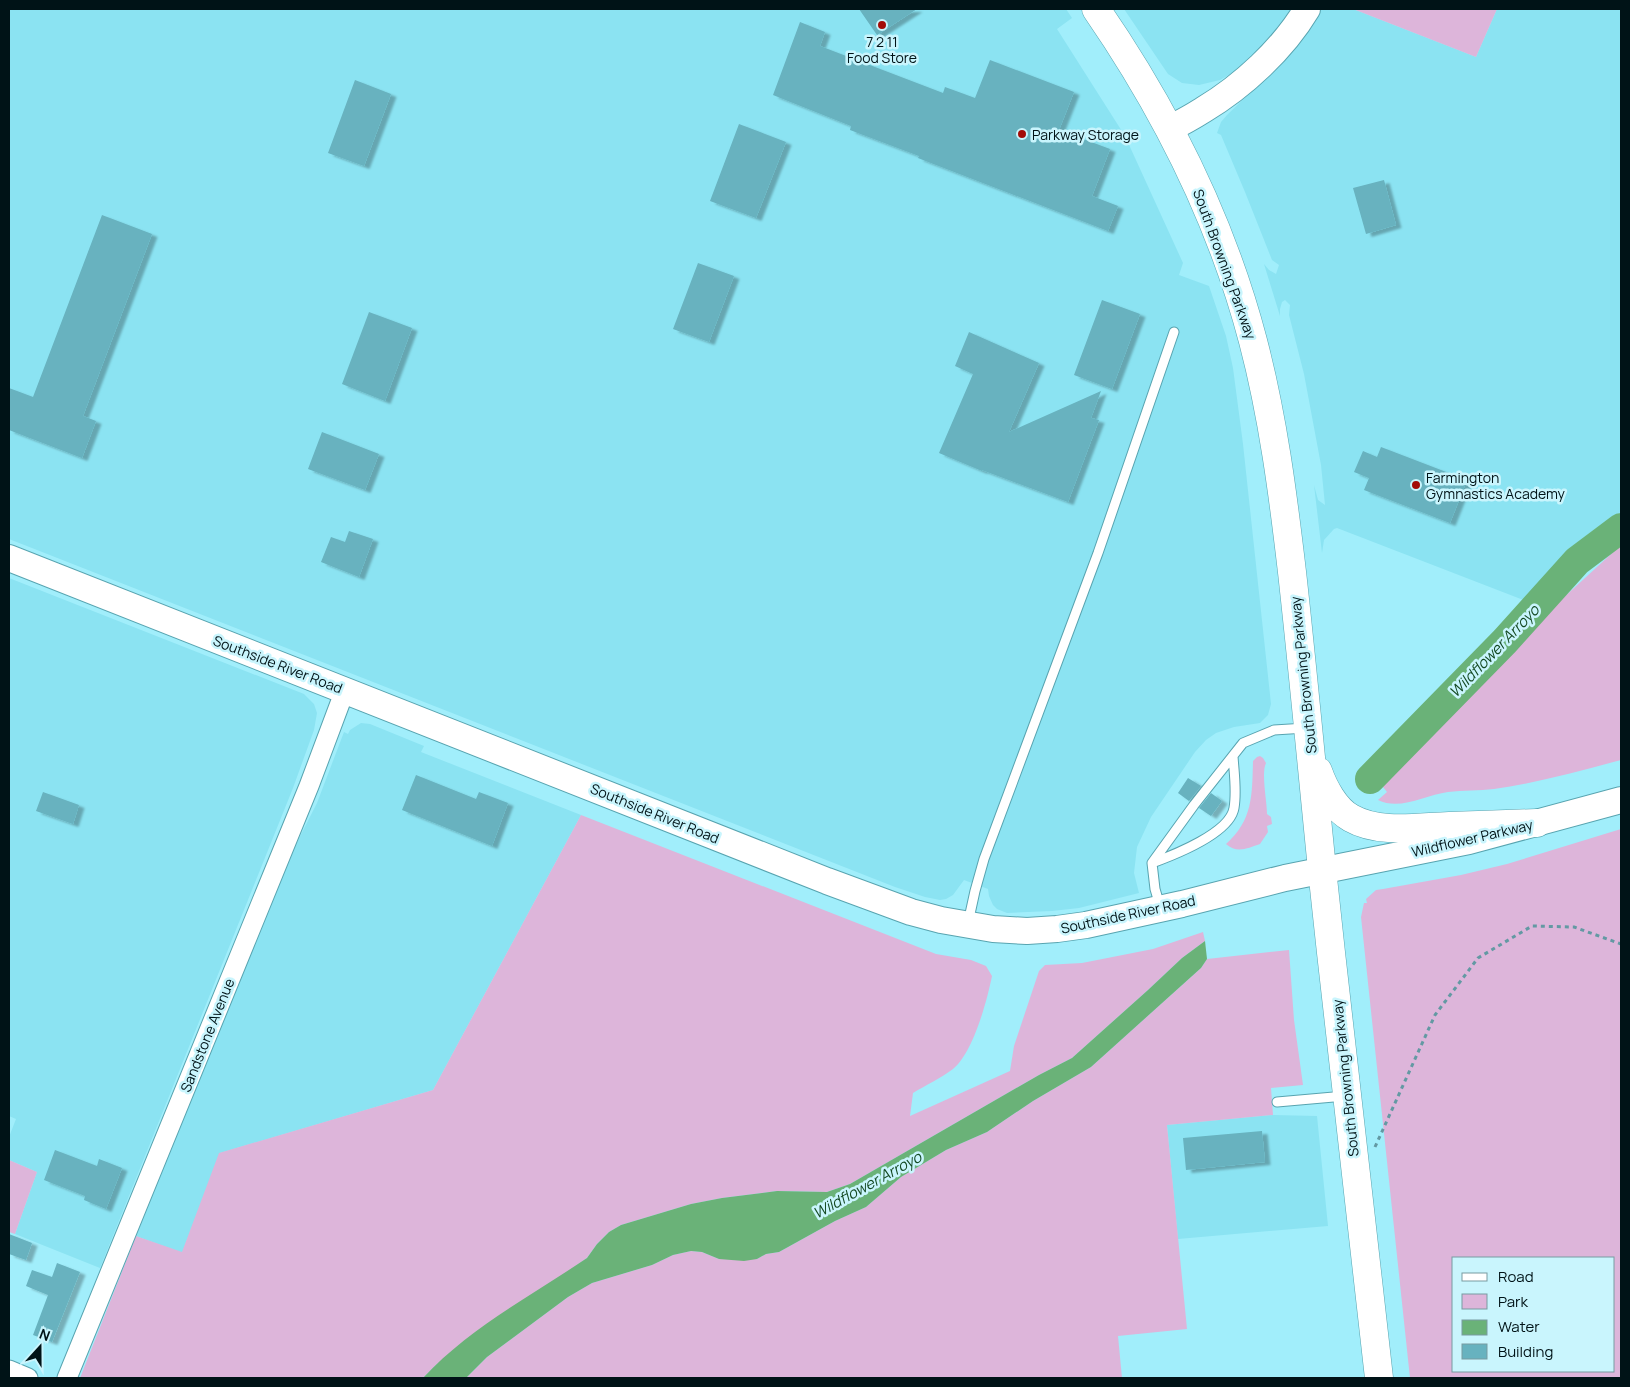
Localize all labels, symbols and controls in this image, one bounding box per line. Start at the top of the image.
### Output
marker: 7 2 11 Food Store [876,19,888,31]
place label: 7 2 11 Food Store [847,32,917,67]
place label: Parkway Storage [1032,125,1139,144]
marker: Parkway Storage [1016,128,1028,140]
street label: South Browning Parkway [1189,186,1261,342]
place label: Farmington Gymnastics Academy [1426,468,1566,503]
marker: Farmington Gymnastics Academy [1410,479,1422,491]
street label: South Browning Parkway [1285,595,1321,755]
water label: Wildflower Arroyo [1444,599,1544,702]
street label: Southside River Road [211,631,345,697]
street label: Southside River Road [588,778,722,848]
street label: Wildflower Parkway [1410,815,1535,861]
street label: Southside River Road [1059,890,1197,938]
street label: Sandstone Avenue [176,975,238,1095]
street label: South Browning Parkway [1327,998,1363,1158]
water label: Wildflower Arroyo [809,1146,926,1224]
legend [1452,1257,1615,1372]
text: Road [1498,1266,1534,1287]
text: Park [1498,1291,1528,1312]
text: Water [1498,1316,1540,1337]
north arrow [15,1322,65,1372]
text: N [37,1324,53,1345]
text: Building [1498,1341,1553,1362]

